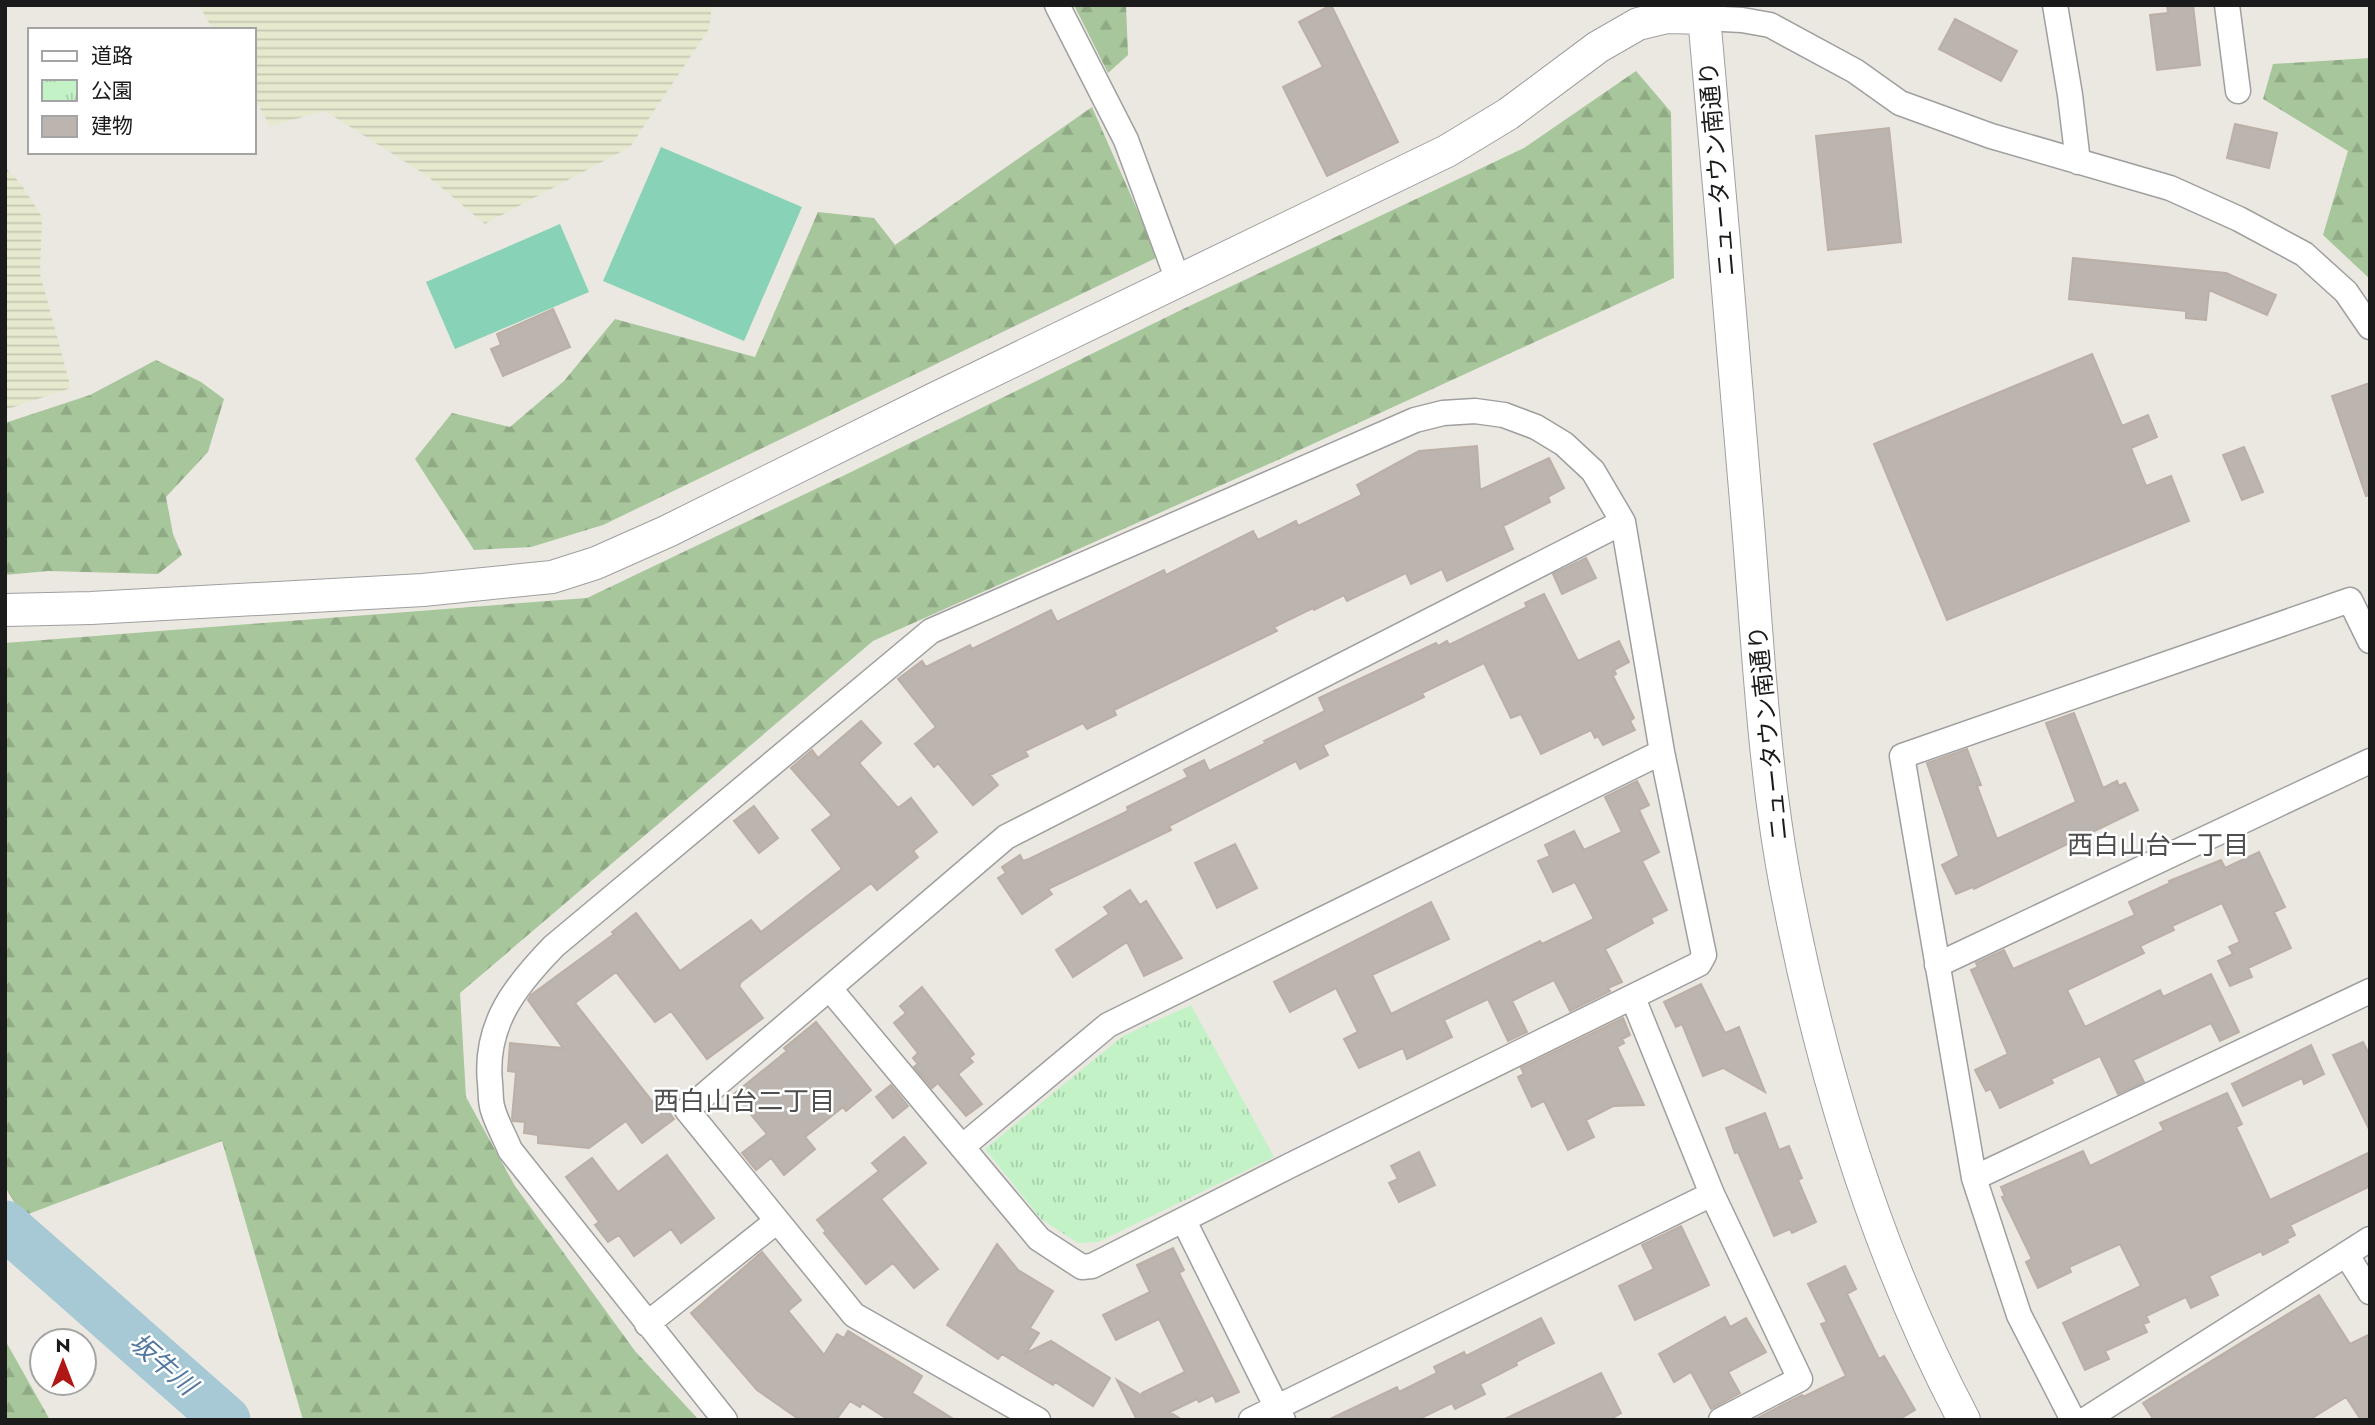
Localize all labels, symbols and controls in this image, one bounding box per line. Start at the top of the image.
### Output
legend [28,28,256,154]
text: 道路 [91,41,133,71]
street label: ニュータウン南通り [1690,60,1744,278]
text: 公園 [91,76,133,106]
text: 建物 [91,111,133,141]
street label: ニュータウン南通り [1739,624,1797,842]
district label: 西白山台一丁目 [2067,826,2249,864]
district label: 西白山台二丁目 [653,1082,835,1120]
water label: 坂牛川 [121,1324,207,1406]
north arrow [28,1327,98,1397]
text: N [55,1332,71,1359]

